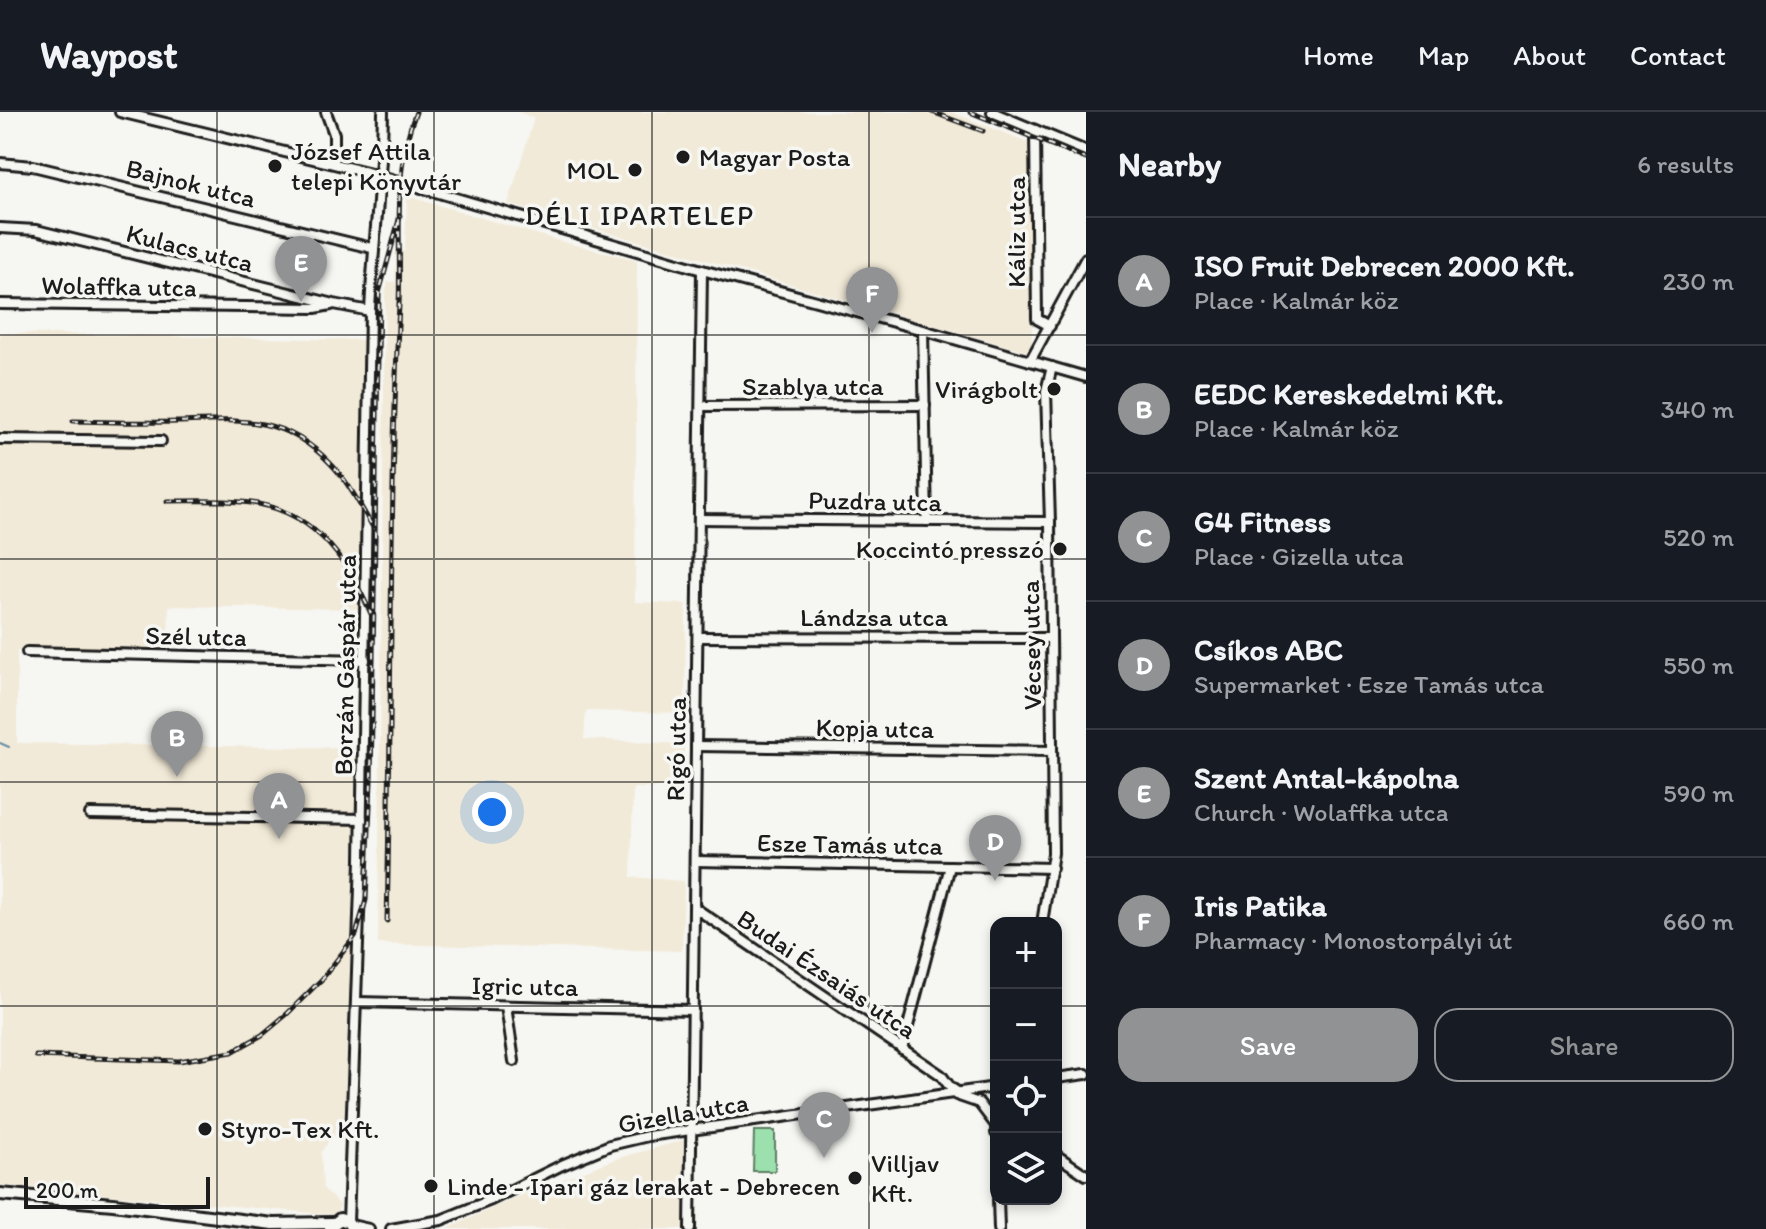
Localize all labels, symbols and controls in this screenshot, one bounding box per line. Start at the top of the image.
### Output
text: Waypost [40,32,178,78]
text: Home [1303,38,1374,72]
text: Map [1418,38,1469,72]
text: About [1513,38,1586,72]
text: Contact [1630,38,1726,72]
place label: József Attila telepi Könyvtár [291,135,461,197]
place label: Magyar Posta [699,141,851,173]
text: Nearby [1118,144,1221,185]
marker: Magyar Posta [674,148,692,166]
text: 6 results [1637,148,1734,180]
street label: Bajnok utca [123,151,260,215]
place label: MOL [567,154,619,186]
marker: József Attila telepi Könyvtár [266,157,284,175]
marker: MOL [626,161,644,179]
street label: Káliz utca [1000,176,1032,288]
district label: DÉLI IPARTELEP [525,198,755,232]
street label: Kulacs utca [123,217,257,279]
pin: E [275,236,327,302]
text: ISO Fruit Debrecen 2000 Kft. [1194,247,1575,284]
text: A [1136,265,1152,297]
text: 230 m [1662,265,1734,297]
pin: F [846,267,898,333]
street label: Wolaffka utca [41,269,197,303]
text: Place · Kalmár köz [1194,284,1399,316]
street label: Szablya utca [742,370,884,402]
place label: Virágbolt [935,373,1038,405]
text: EEDC Kereskedelmi Kft. [1194,375,1504,412]
marker: Virágbolt [1045,380,1063,398]
text: B [1136,393,1152,425]
text: 340 m [1660,393,1734,425]
text: Place · Kalmár köz [1194,412,1399,444]
street label: Puzdra utca [808,484,943,518]
text: G4 Fitness [1194,503,1331,540]
text: C [1136,521,1152,553]
text: 520 m [1663,521,1734,553]
place label: Koccintó presszó [856,533,1044,565]
marker: Koccintó presszó [1051,540,1069,558]
text: Place · Gizella utca [1194,540,1404,572]
street label: Borzán Gáspár utca [327,554,363,776]
street label: Vécsey utca [1014,579,1048,710]
street label: Lándzsa utca [800,601,948,633]
street label: Szél utca [145,619,247,653]
text: Csíkos ABC [1194,631,1343,668]
text: D [1135,649,1153,681]
text: 550 m [1663,649,1734,681]
text: Supermarket · Esze Tamás utca [1194,668,1544,700]
street label: Rigó utca [659,696,693,802]
pin: B [151,711,203,777]
street label: Kopja utca [815,711,935,745]
text: Szent Antal-kápolna [1194,759,1459,796]
pin: A [253,773,305,839]
text: E [1137,777,1151,809]
text: 590 m [1663,777,1734,809]
your location [472,792,512,832]
text: Church · Wolaffka utca [1194,796,1449,828]
pin: D [969,815,1021,881]
street label: Esze Tamás utca [757,826,944,862]
text: Iris Patika [1194,887,1327,924]
street label: Budai Ézsaiás utca [731,902,923,1046]
text: F [1137,905,1151,937]
text: 660 m [1663,905,1734,937]
map controls [990,917,1062,1205]
button: + [990,917,1062,989]
text: Pharmacy · Monostorpályi út [1194,924,1512,956]
street label: Igric utca [471,969,579,1003]
button: − [990,989,1062,1061]
button: Save [1118,1008,1418,1082]
button: Share [1434,1008,1734,1082]
button: locate [990,1061,1062,1133]
street label: Gizella utca [615,1086,751,1140]
pin: C [798,1092,850,1158]
place label: Styro-Tex Kft. [221,1113,379,1145]
marker: Styro-Tex Kft. [196,1120,214,1138]
button: layers [990,1133,1062,1205]
place label: Villjav Kft. [871,1147,939,1209]
marker: Villjav Kft. [846,1169,864,1187]
place label: Linde - Ipari gáz lerakat - Debrecen [447,1170,840,1202]
scale bar [24,1173,210,1209]
text: 200 m [36,1177,98,1204]
marker: Linde - Ipari gáz lerakat - Debrecen [422,1177,440,1195]

